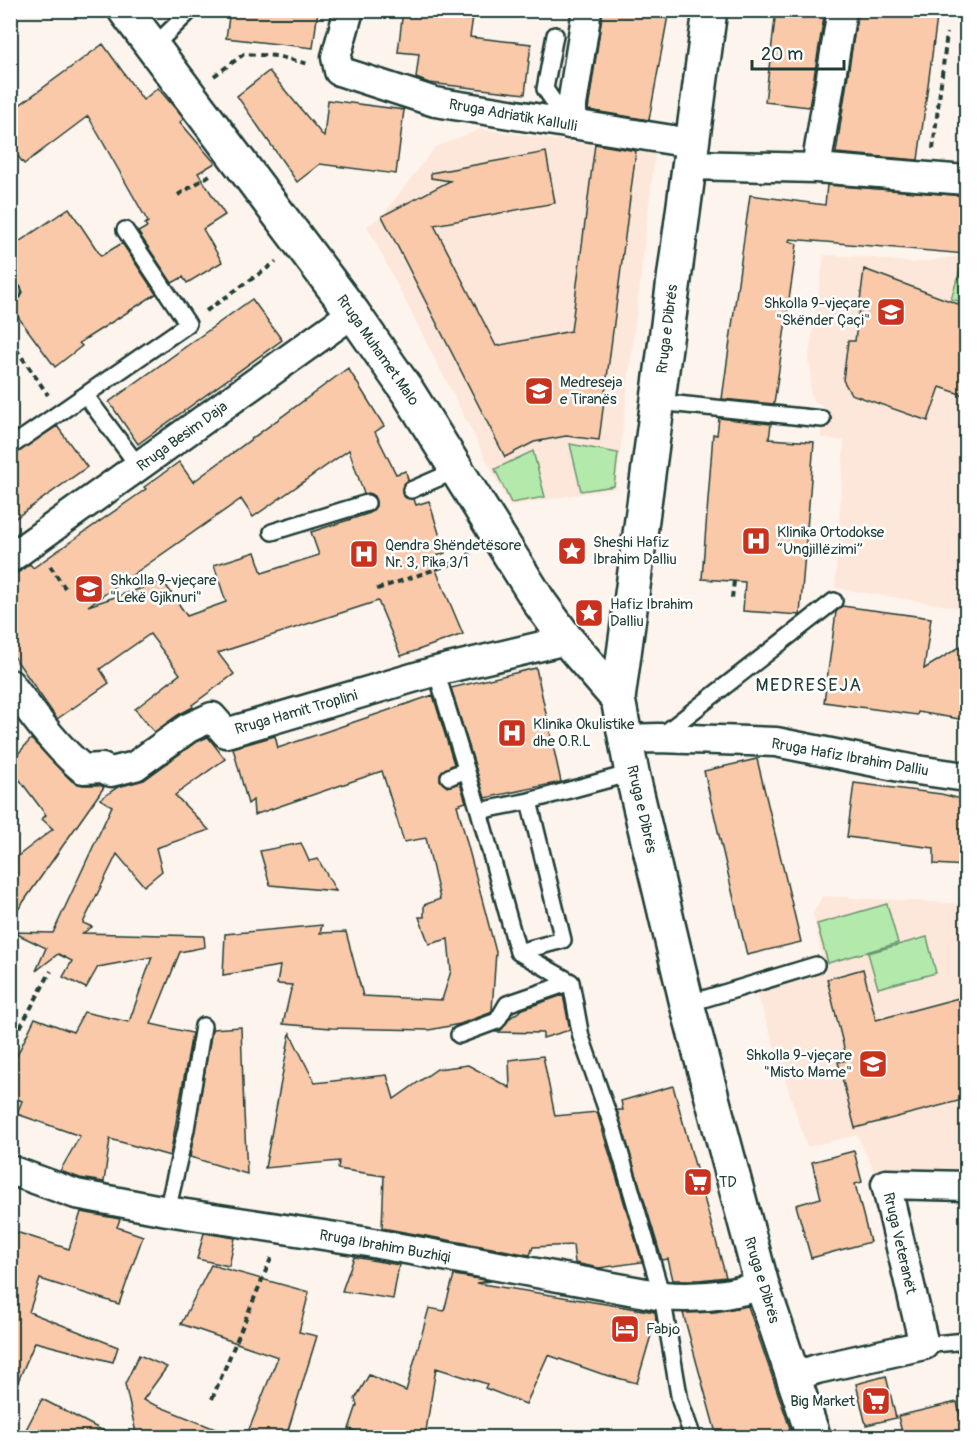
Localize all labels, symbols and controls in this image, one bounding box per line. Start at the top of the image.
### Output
scale bar [752,33,844,71]
text: 20 m [761,43,803,66]
street label: Rruga Adriatik Kallulli [447,95,579,136]
street label: Rruga e Dibrës [653,283,682,375]
street label: Rruga Muhamet Malo [332,291,423,409]
place label: Shkolla 9-vjeçare "Skënder Çaçi" [764,294,871,330]
school or university icon: Shkolla 9-vjeçare "Skënder Çaçi" [875,296,907,328]
place label: Medreseja e Tiranës [560,373,623,409]
school or university icon: Medreseja e Tiranës [523,375,555,407]
street label: Rruga Besim Daja [133,397,231,476]
place label: Klinika Ortodokse “Ungjillëzimi” [777,523,885,559]
hospital icon: Klinika Ortodokse “Ungjillëzimi” [740,525,772,557]
place label: Sheshi Hafiz Ibrahim Dalliu [593,533,677,569]
place icon: Sheshi Hafiz Ibrahim Dalliu [556,535,588,567]
place label: Qendra Shëndetësore Nr. 3, Pika 3/1 [385,536,522,572]
hospital icon: Qendra Shëndetësore Nr. 3, Pika 3/1 [348,538,380,570]
place label: Shkolla 9-vjeçare "Lekë Gjiknuri" [110,571,217,607]
school or university icon: Shkolla 9-vjeçare "Lekë Gjiknuri" [73,573,105,605]
place label: Hafiz Ibrahim Dalliu [610,595,693,631]
place icon: Hafiz Ibrahim Dalliu [573,597,605,629]
district label: MEDRESEJA [755,674,863,697]
street label: Rruga Hamit Troplini [233,686,360,739]
place label: Klinika Okulistike dhe O.R.L [533,715,635,751]
hospital icon: Klinika Okulistike dhe O.R.L [496,717,528,749]
street label: Rruga Hafiz Ibrahim Dalliu [770,734,930,781]
street label: Rruga e Dibrës [622,763,661,855]
place label: Shkolla 9-vjeçare "Misto Mame" [746,1046,853,1082]
school or university icon: Shkolla 9-vjeçare "Misto Mame" [857,1048,889,1080]
supermarket icon: TD [682,1166,714,1198]
place label: TD [719,1173,737,1192]
street label: Rruga Veteranët [879,1191,921,1297]
street label: Rruga Ibrahim Buzhiqi [318,1226,452,1267]
street label: Rruga e Dibrës [739,1235,784,1326]
hotel icon: Fabjo [609,1313,641,1345]
place label: Fabjo [646,1320,680,1339]
supermarket icon: Big Market [860,1385,892,1417]
place label: Big Market [790,1392,856,1411]

